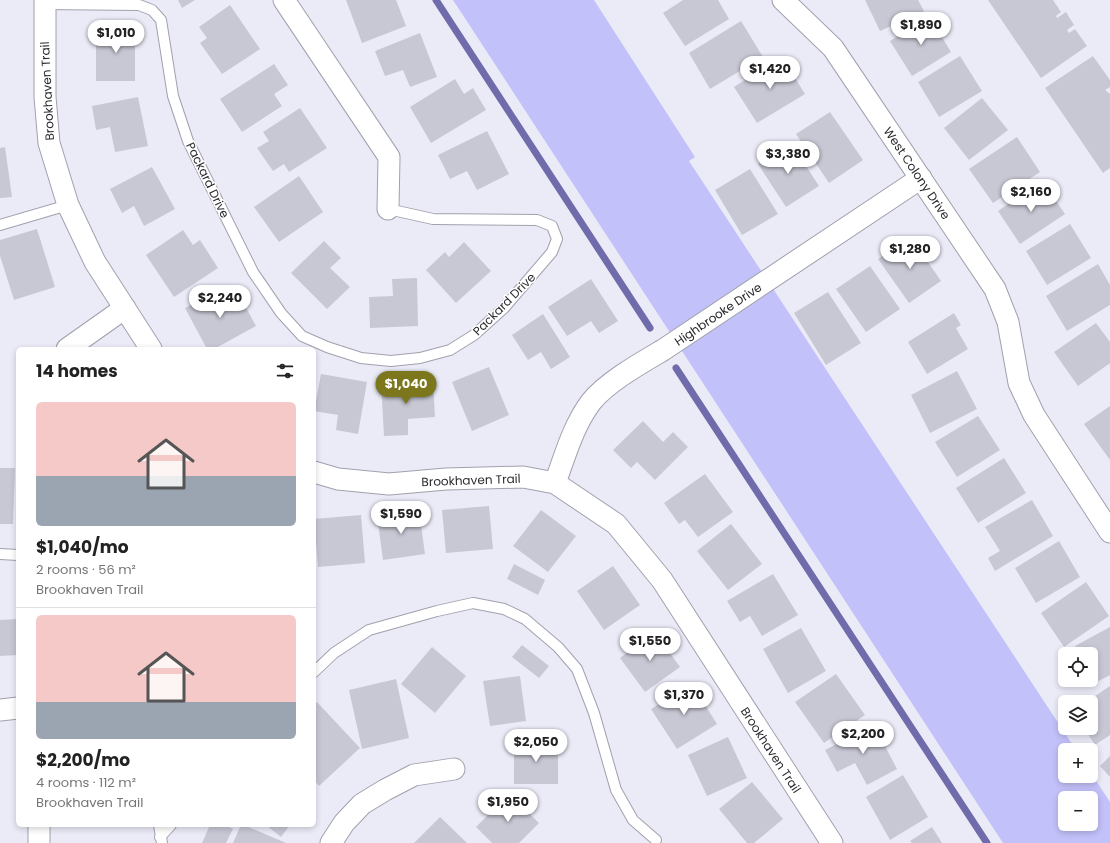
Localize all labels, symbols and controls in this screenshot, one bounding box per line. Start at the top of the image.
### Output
pin: $1,890 [888,12,954,46]
text: $1,890 [900,15,942,34]
pin: $1,010 [83,20,149,54]
text: $1,010 [96,23,136,42]
street label: Brookhaven Trail [36,41,58,141]
pin: $1,420 [737,56,803,90]
text: $1,420 [749,59,791,78]
street label: West Colony Drive [880,123,954,223]
street label: Packard Drive [182,139,234,221]
pin: $3,380 [755,141,821,175]
text: $3,380 [766,144,810,163]
pin: $2,160 [998,179,1064,213]
text: $2,160 [1010,182,1052,201]
pin: $1,280 [877,236,943,270]
text: $1,280 [889,239,931,258]
street label: Packard Drive [469,269,539,339]
street label: Highbrooke Drive [671,278,765,350]
pin: $2,240 [187,285,253,319]
text: $2,240 [198,288,242,307]
text: 14 homes [36,359,118,383]
icon: filters [274,360,296,382]
pin: $1,040 [373,371,439,405]
text: $1,040 [385,374,427,393]
icon: home [130,428,202,500]
street label: Brookhaven Trail [421,470,521,490]
pin: $1,590 [368,501,434,535]
text: $1,590 [380,504,422,523]
text: $1,040/mo [36,535,129,559]
text: 2 rooms · 56 m² [36,560,136,579]
text: Brookhaven Trail [36,580,143,599]
pin: $1,550 [617,628,683,662]
text: $1,550 [629,631,671,650]
icon: home [130,641,202,713]
map controls [1058,647,1098,831]
button: locate [1058,647,1098,687]
pin: $1,370 [651,682,717,716]
text: $1,370 [664,685,704,704]
button: layers [1058,695,1098,735]
street label: Brookhaven Trail [737,704,805,796]
pin: $2,200 [830,721,896,755]
text: $2,200 [841,724,885,743]
pin: $2,050 [503,729,569,763]
text: $2,050 [513,732,559,751]
button: + [1058,743,1098,783]
text: $2,200/mo [36,748,130,772]
text: 4 rooms · 112 m² [36,773,136,792]
pin: $1,950 [475,789,541,823]
button: − [1058,791,1098,831]
text: $1,950 [487,792,529,811]
text: Brookhaven Trail [36,793,143,812]

